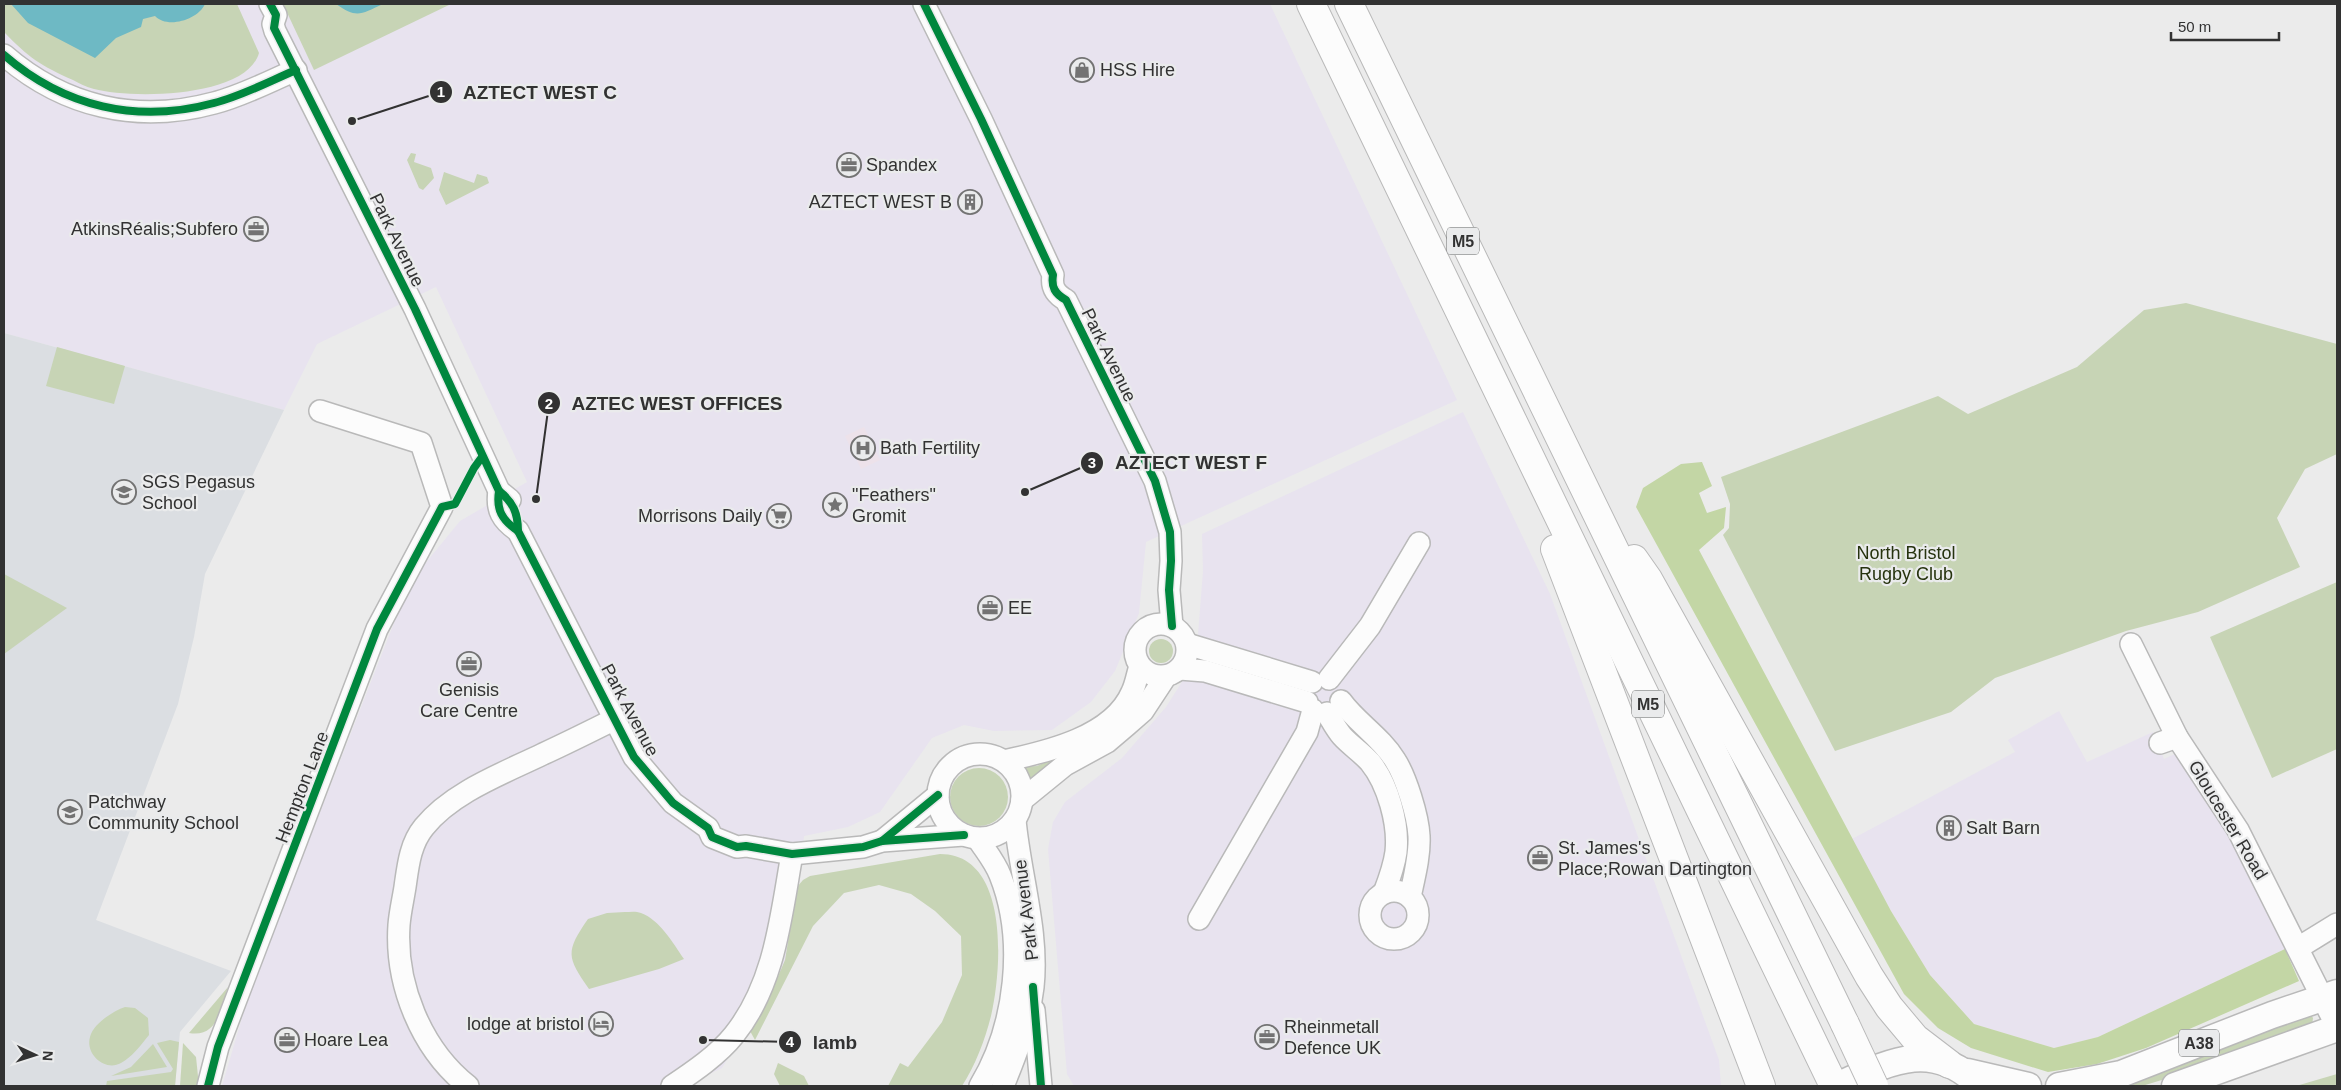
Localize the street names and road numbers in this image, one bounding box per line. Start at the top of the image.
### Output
street label: Park Avenue [366,190,428,290]
road number: M5 [1447,228,1479,255]
street label: Park Avenue [1078,305,1140,405]
street label: Park Avenue [597,660,663,760]
road number: M5 [1632,691,1664,718]
street label: Hempton Lane [272,728,332,846]
street label: Gloucester Road [2185,757,2271,883]
street label: Park Avenue [1010,858,1042,962]
road number: A38 [2179,1030,2219,1056]

